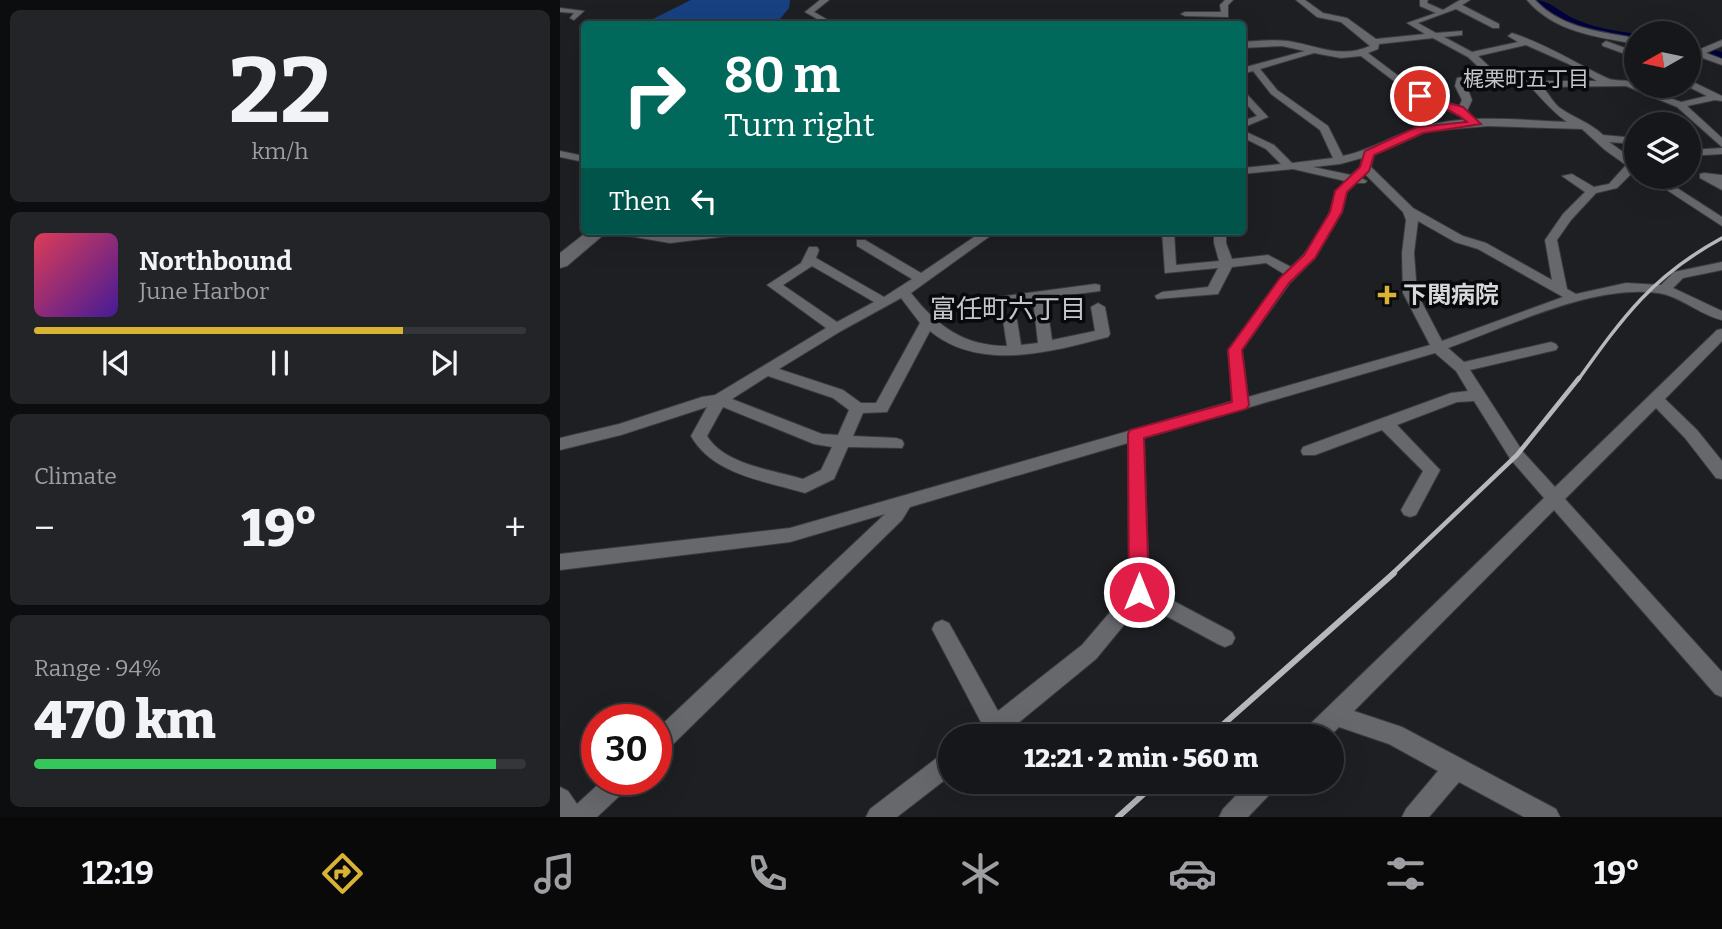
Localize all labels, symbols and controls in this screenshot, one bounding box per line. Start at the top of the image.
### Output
north arrow [1624,21,1701,98]
map controls [1624,21,1701,189]
text: 22 [229,37,331,146]
text: 80 m [724,46,840,105]
icon: right [609,49,700,140]
pin [1390,66,1450,126]
district label: 梶栗町五丁目 [1463,66,1589,92]
icon: arrive [1401,77,1439,115]
text: Turn right [724,106,875,144]
button: layers [1624,112,1701,189]
text: km/h [252,137,308,165]
icon: left [685,182,723,220]
text: Then [609,186,671,217]
text: Northbound [139,246,292,277]
text: June Harbor [139,277,269,305]
place label: 下関病院 [1403,281,1499,309]
marker: 下関病院 [1377,285,1397,305]
district label: 富任町六丁目 [930,294,1086,325]
icon: previous [97,344,135,382]
icon: pause [261,344,299,382]
icon: next [425,344,463,382]
text: Climate [34,462,117,490]
text: 19° [241,497,318,560]
text: − [34,505,55,551]
text: + [504,505,526,551]
position arrow [1102,555,1176,629]
text: Range · 94% [34,654,161,682]
text: 470 km [34,689,216,752]
speed limit sign: 30 [581,704,672,795]
text: 12:21 · 2 min · 560 m [1024,743,1258,774]
icon: directions [318,849,367,898]
icon: music [530,849,579,898]
icon: phone [743,849,792,898]
icon: climate [956,849,1005,898]
icon: car [1168,849,1217,898]
icon: filters [1381,849,1430,898]
text: 12:19 [82,854,154,892]
text: 19° [1593,854,1640,892]

